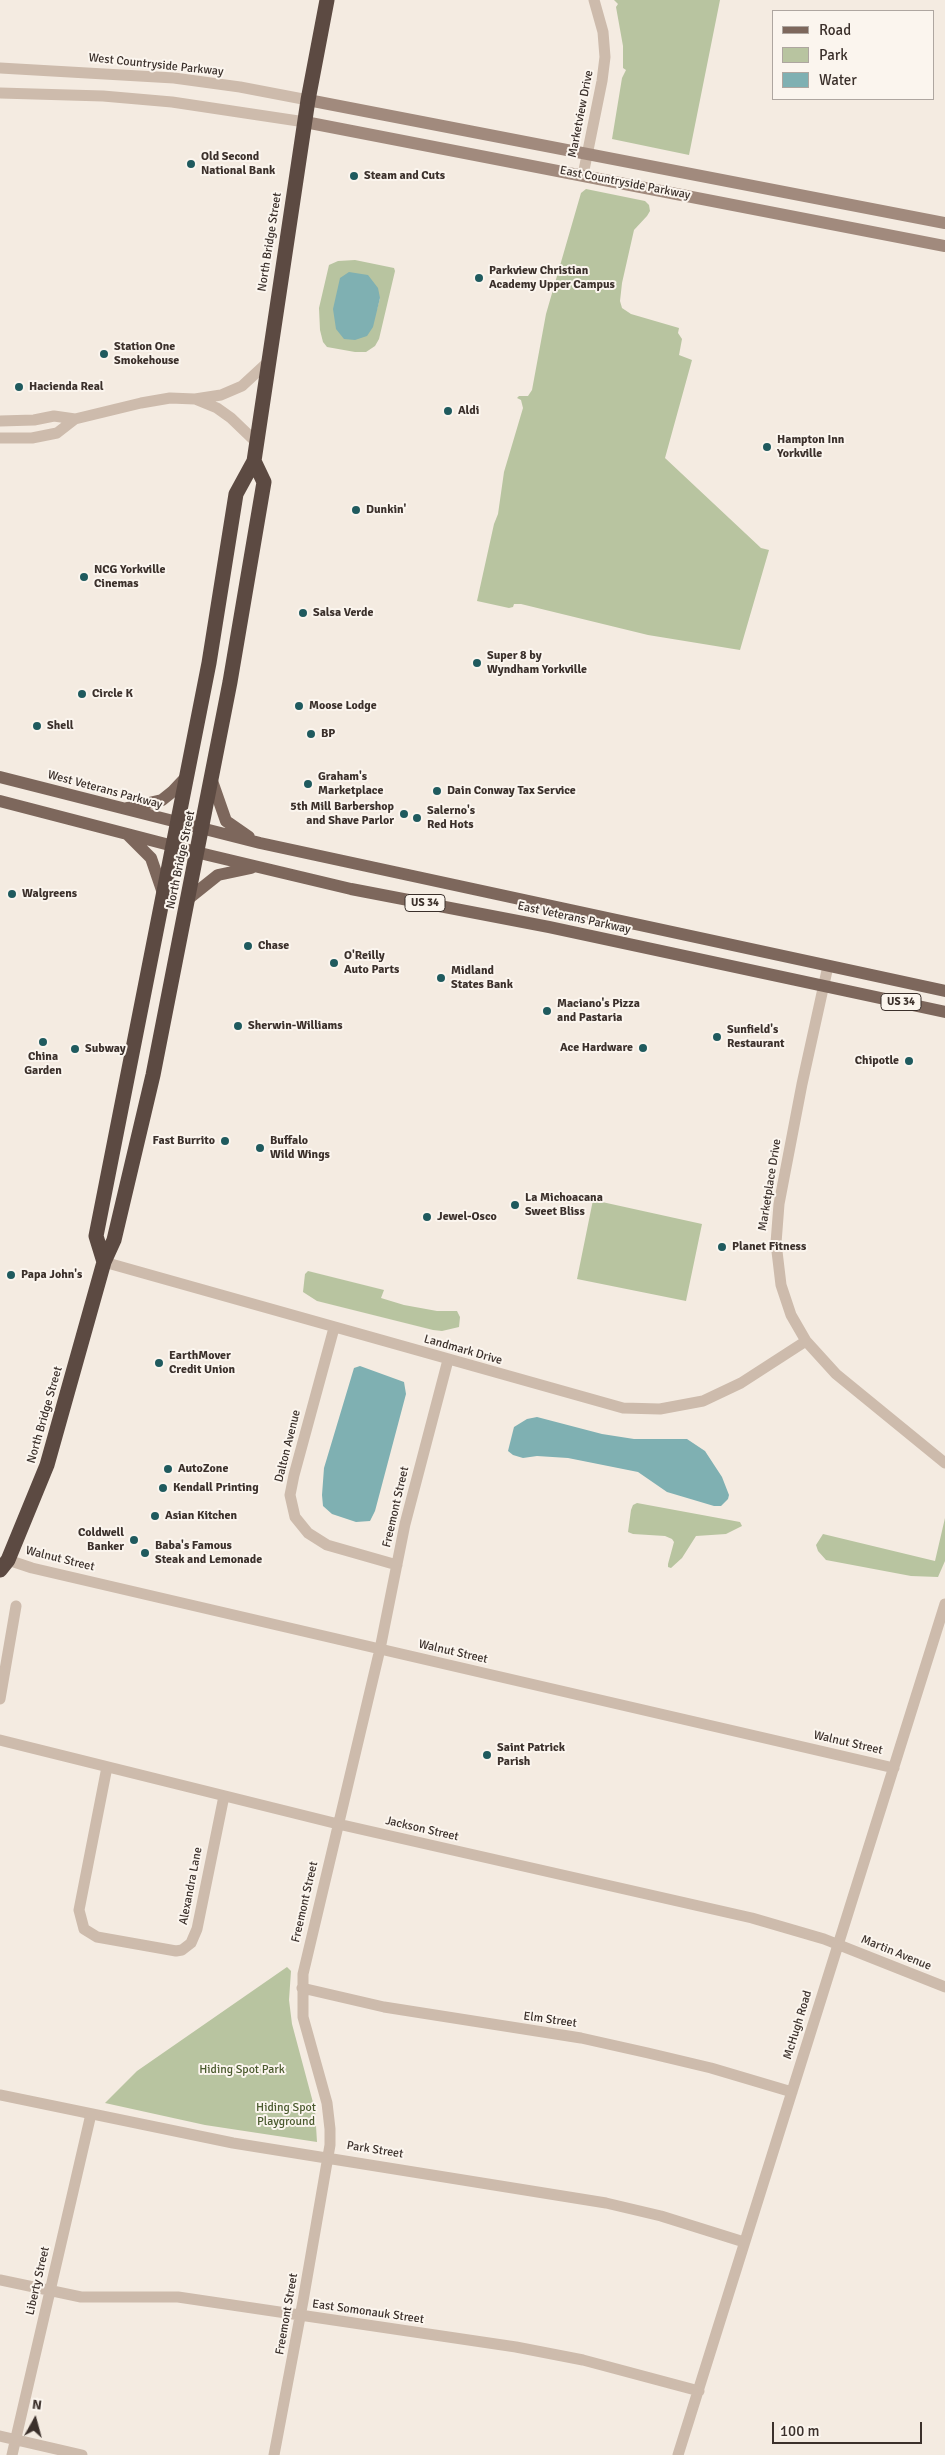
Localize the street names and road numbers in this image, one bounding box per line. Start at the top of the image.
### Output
street label: West Countryside Parkway [88,51,224,79]
street label: Marketview Drive [565,69,597,159]
street label: East Countryside Parkway [559,163,691,203]
street label: North Bridge Street [255,191,285,293]
street label: West Veterans Parkway [46,768,164,812]
street label: North Bridge Street [164,810,198,910]
road number: US 34 [405,894,445,911]
street label: East Veterans Parkway [516,899,632,937]
road number: US 34 [881,994,921,1010]
street label: Marketplace Drive [756,1138,784,1232]
street label: Landmark Drive [422,1332,504,1368]
street label: North Bridge Street [24,1365,66,1465]
street label: Dalton Avenue [272,1408,304,1484]
street label: Freemont Street [380,1465,412,1549]
street label: Walnut Street [24,1543,96,1575]
street label: Walnut Street [417,1637,489,1667]
street label: Walnut Street [812,1728,884,1758]
street label: Jackson Street [384,1814,460,1844]
street label: Alexandra Lane [176,1846,206,1926]
street label: Freemont Street [289,1860,321,1944]
street label: Martin Avenue [859,1932,933,1974]
street label: McHugh Road [781,1989,815,2061]
street label: Elm Street [522,2009,578,2031]
street label: Park Street [346,2138,404,2162]
street label: Liberty Street [23,2245,53,2317]
street label: Freemont Street [273,2272,301,2356]
street label: East Somonauk Street [311,2297,425,2327]

